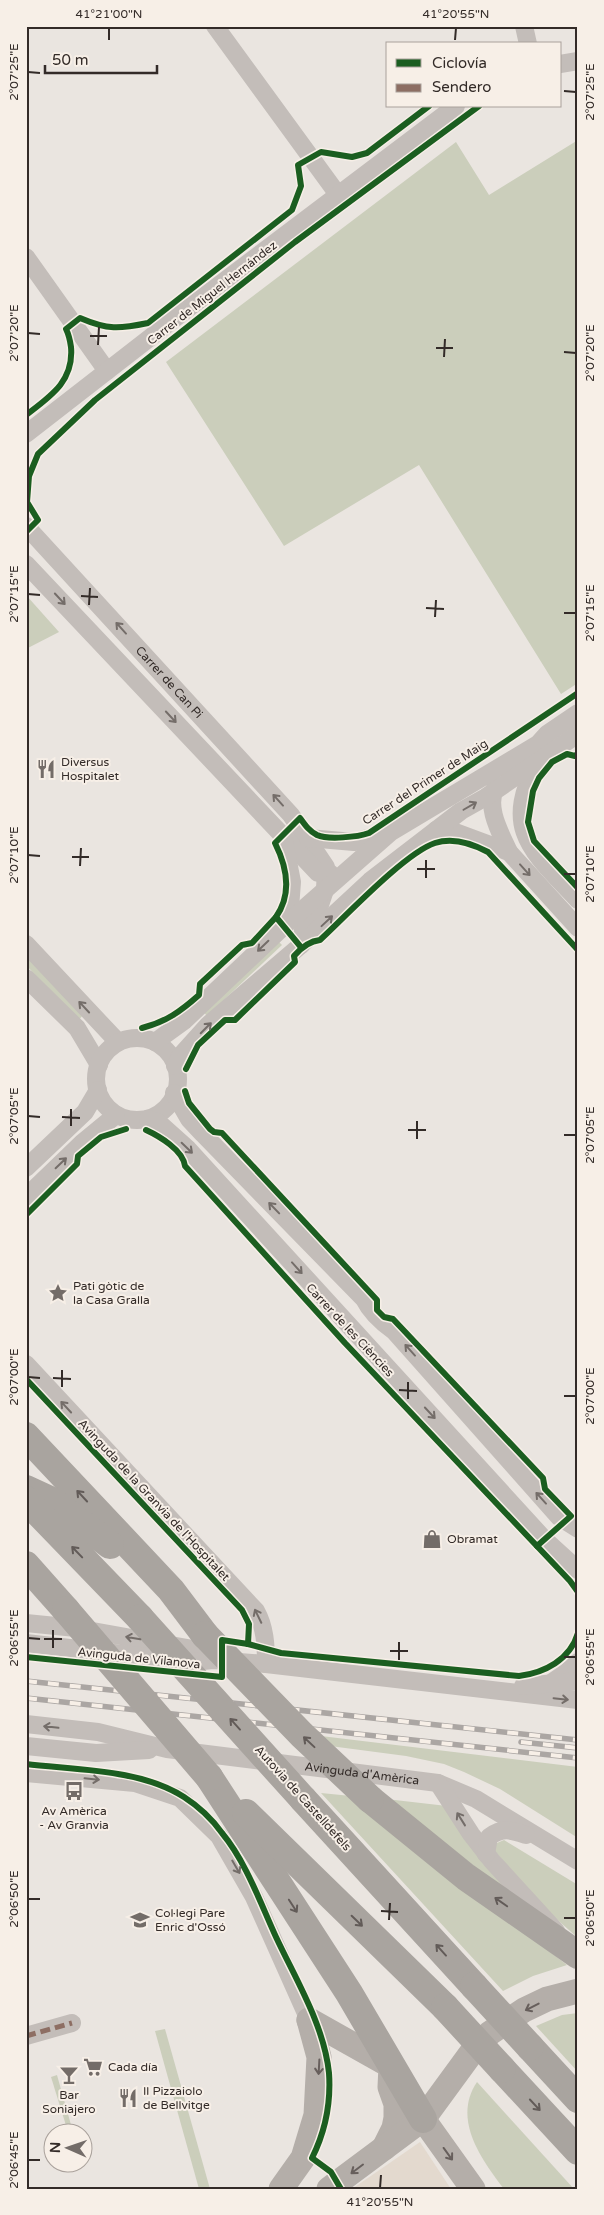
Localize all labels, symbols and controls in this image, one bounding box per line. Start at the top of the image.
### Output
text: 41°21'00"N [76,7,143,21]
text: 41°20'55"N [423,7,490,21]
scale bar [45,42,158,74]
legend [386,42,562,108]
text: 2°07'25"E [7,43,21,101]
text: 50 m [52,51,89,69]
text: Ciclovía [432,54,487,72]
text: 2°07'25"E [583,63,597,121]
text: Sendero [432,78,491,96]
street label: Carrer de Miguel Hernández [145,238,279,348]
text: 2°07'20"E [7,304,21,362]
text: 2°07'20"E [583,324,597,382]
text: 2°07'15"E [7,565,21,623]
text: 2°07'15"E [583,584,597,642]
one-way arrow [54,593,66,605]
one-way arrow [116,622,127,635]
street label: Carrer de Can Pi [133,643,206,721]
one-way arrow [165,711,177,724]
street label: Carrer del Primer de Maig [360,736,490,828]
place label: Diversus Hospitalet [61,755,120,783]
restaurant icon: Diversus Hospitalet [35,758,57,780]
one-way arrow [272,794,284,807]
one-way arrow [462,801,476,811]
text: 2°07'10"E [7,826,21,884]
text: 2°07'10"E [583,845,597,903]
one-way arrow [520,864,531,877]
one-way arrow [321,915,334,927]
one-way arrow [257,940,269,952]
one-way arrow [79,1001,91,1014]
one-way arrow [199,1022,212,1034]
text: 2°07'05"E [7,1087,21,1145]
text: 2°07'05"E [583,1106,597,1164]
one-way arrow [180,1142,193,1154]
one-way arrow [55,1157,67,1169]
one-way arrow [269,1202,281,1214]
one-way arrow [291,1261,302,1274]
place label: Pati gòtic de la Casa Gralla [73,1279,150,1307]
street label: Carrer de les Ciències [303,1281,397,1380]
place icon: Pati gòtic de la Casa Gralla [47,1282,69,1304]
one-way arrow [405,1343,416,1356]
text: 2°07'00"E [7,1348,21,1406]
text: 2°07'00"E [583,1367,597,1425]
one-way arrow [60,1401,72,1413]
one-way arrow [424,1407,436,1420]
street label: Avinguda de la Granvia de l'Hospitalet [75,1416,233,1584]
one-way arrow [76,1489,88,1502]
one-way arrow [536,1491,547,1504]
shop icon: Obramat [421,1528,443,1550]
place label: Obramat [447,1532,498,1546]
one-way arrow [71,1546,83,1559]
text: 2°06'55"E [7,1609,21,1667]
one-way arrow [253,1609,263,1624]
text: 2°06'55"E [583,1628,597,1686]
one-way arrow [125,1633,141,1643]
street label: Avinguda de Vilanova [77,1645,201,1671]
one-way arrow [552,1694,568,1703]
one-way arrow [230,1717,241,1730]
one-way arrow [43,1722,59,1732]
one-way arrow [303,1736,315,1748]
street label: Autovia de Castelldefels [252,1743,354,1854]
street label: Avinguda d'Amèrica [304,1759,420,1788]
one-way arrow [84,1774,100,1784]
bus stop icon: Av Amèrica - Av Granvia [63,1780,85,1802]
place label: Av Amèrica - Av Granvia [39,1804,109,1832]
one-way arrow [456,1812,467,1826]
one-way arrow [232,1859,242,1873]
text: 2°06'50"E [7,1870,21,1928]
text: 2°06'50"E [583,1889,597,1947]
one-way arrow [494,1897,508,1907]
one-way arrow [289,1898,299,1912]
place label: Col·legi Pare Enric d'Ossó [155,1906,226,1934]
school or university icon: Col·legi Pare Enric d'Ossó [129,1909,151,1931]
one-way arrow [351,1915,363,1927]
one-way arrow [436,1944,447,1957]
one-way arrow [525,2002,540,2012]
supermarket icon: Cada día [82,2056,104,2078]
one-way arrow [314,2059,323,2075]
place label: Cada día [108,2060,158,2074]
bar icon: Bar Soniajero [58,2064,80,2086]
place label: Il Pizzaiolo de Bellvitge [143,2084,210,2112]
restaurant icon: Il Pizzaiolo de Bellvitge [117,2087,139,2109]
place label: Bar Soniajero [42,2088,96,2116]
one-way arrow [529,2098,541,2111]
north arrow [42,2122,92,2172]
text: 2°06'45"E [7,2131,21,2189]
text: N [47,2142,64,2153]
one-way arrow [443,2147,453,2161]
one-way arrow [351,2164,364,2175]
text: 41°20'55"N [347,2195,414,2209]

